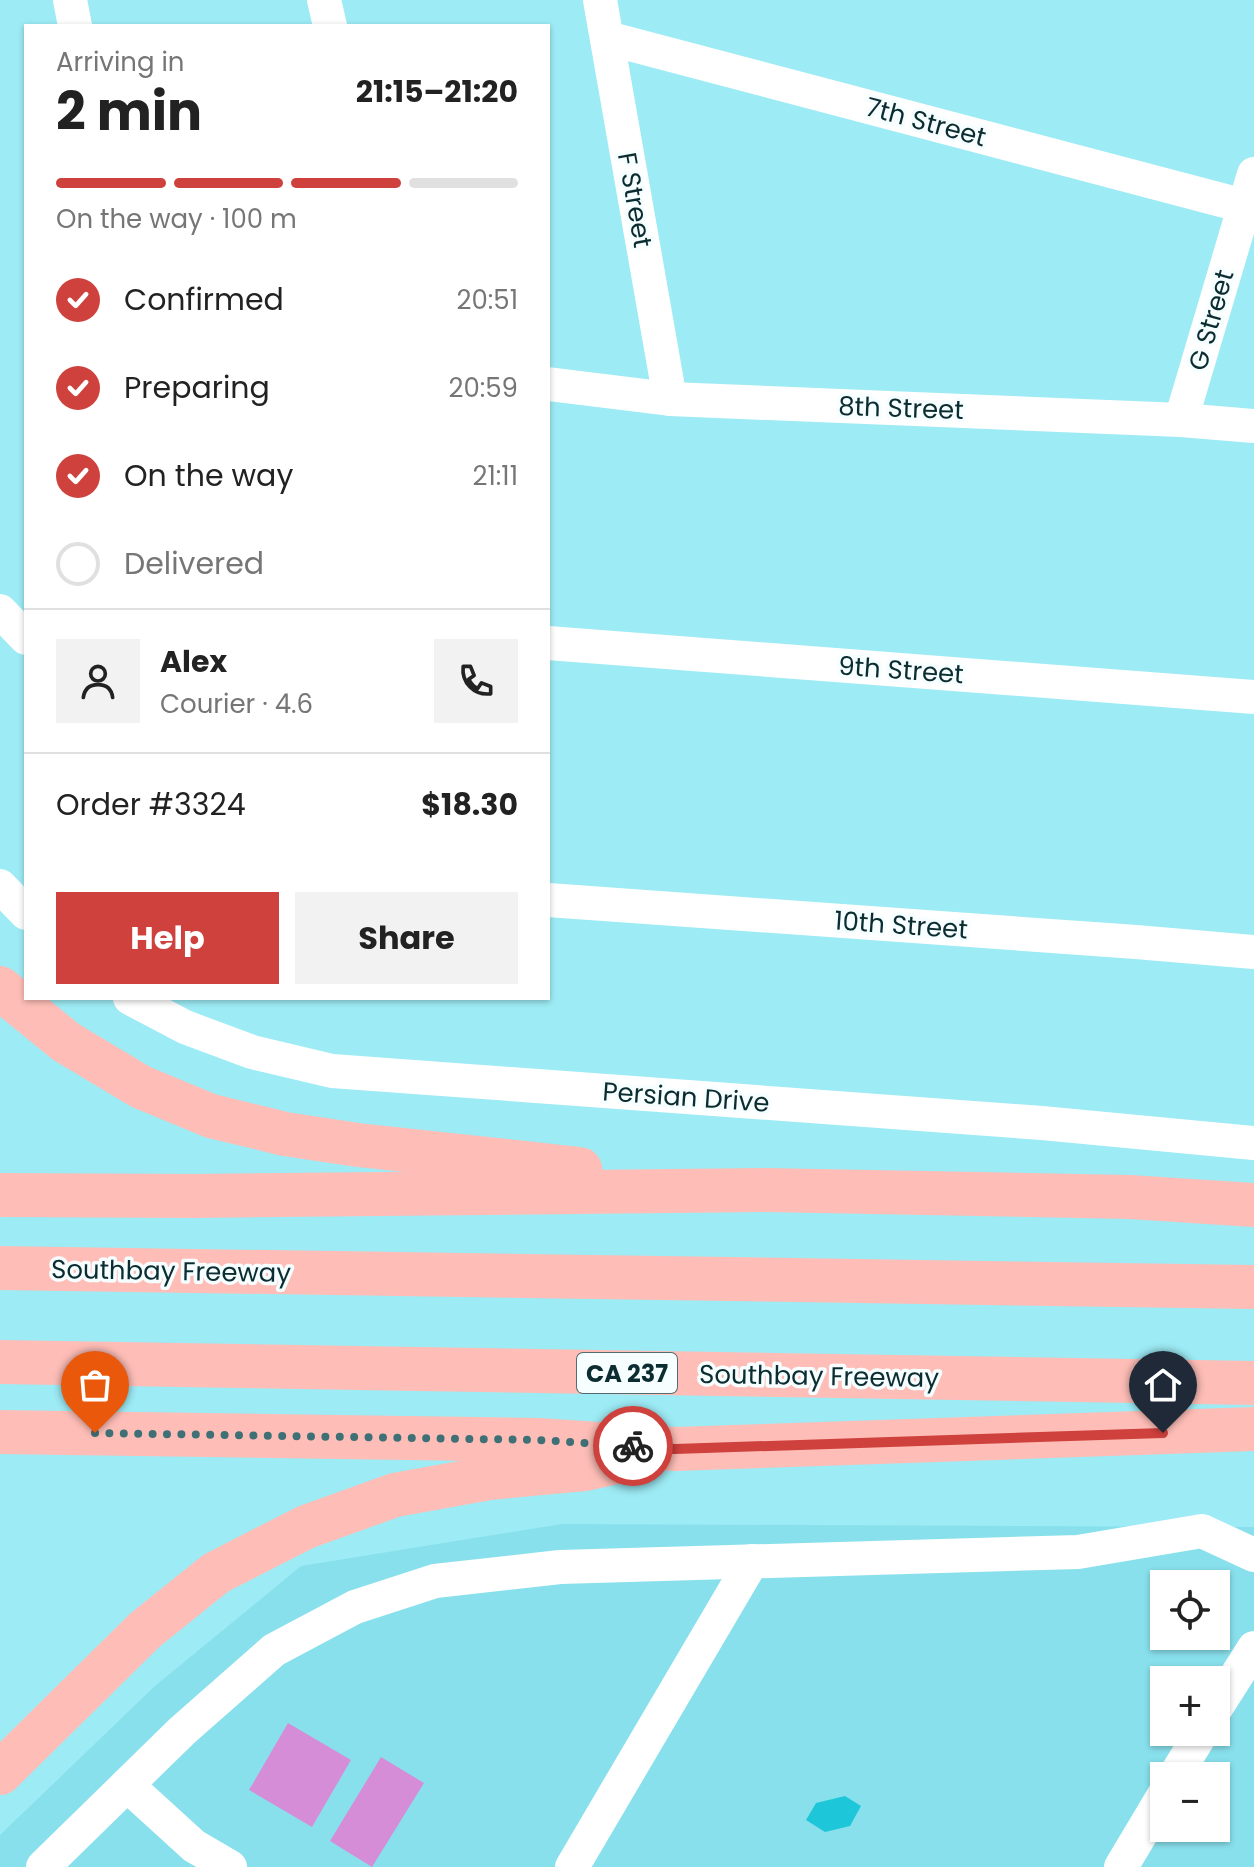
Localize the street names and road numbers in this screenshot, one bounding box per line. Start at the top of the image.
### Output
street label: 7th Street [862,89,990,155]
street label: F Street [609,150,661,250]
street label: G Street [1179,265,1243,375]
street label: 8th Street [838,388,964,428]
street label: 9th Street [837,648,965,692]
street label: 10th Street [833,902,969,948]
street label: Persian Drive [601,1073,771,1121]
street label: Southbay Freeway [51,1251,292,1291]
road number: CA 237 [577,1353,677,1393]
street label: Southbay Freeway [699,1356,940,1396]

